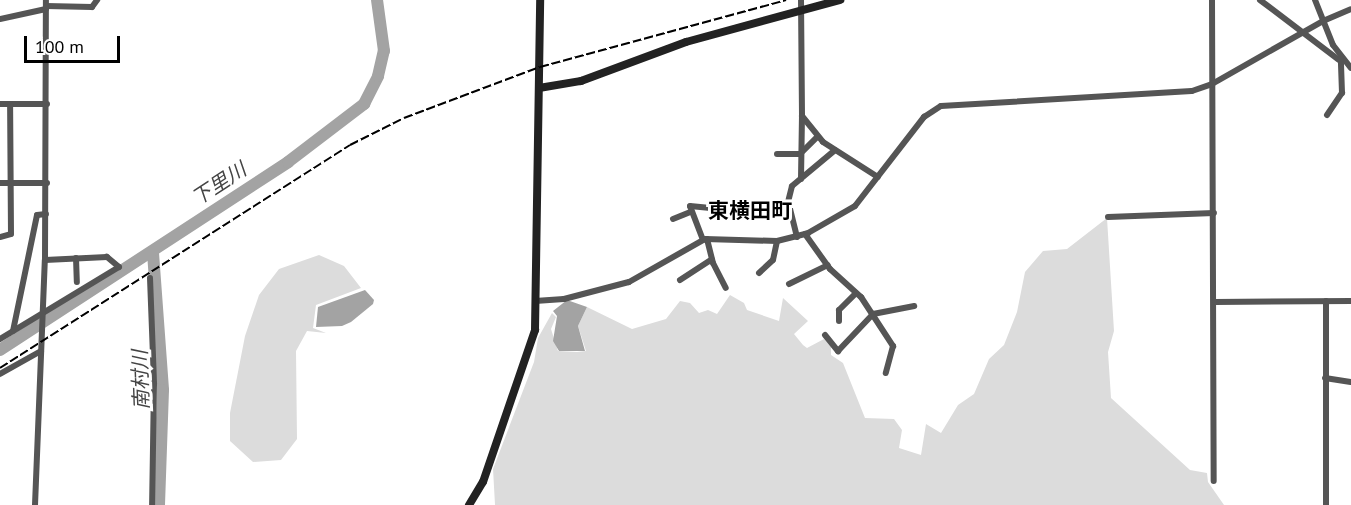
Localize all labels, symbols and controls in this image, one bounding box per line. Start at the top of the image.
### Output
scale bar [27,24,123,62]
text: 100 m [35,35,84,58]
water label: 下里川 [187,158,251,210]
district label: 東横田町 [708,198,792,224]
water label: 南村川 [128,350,154,410]

